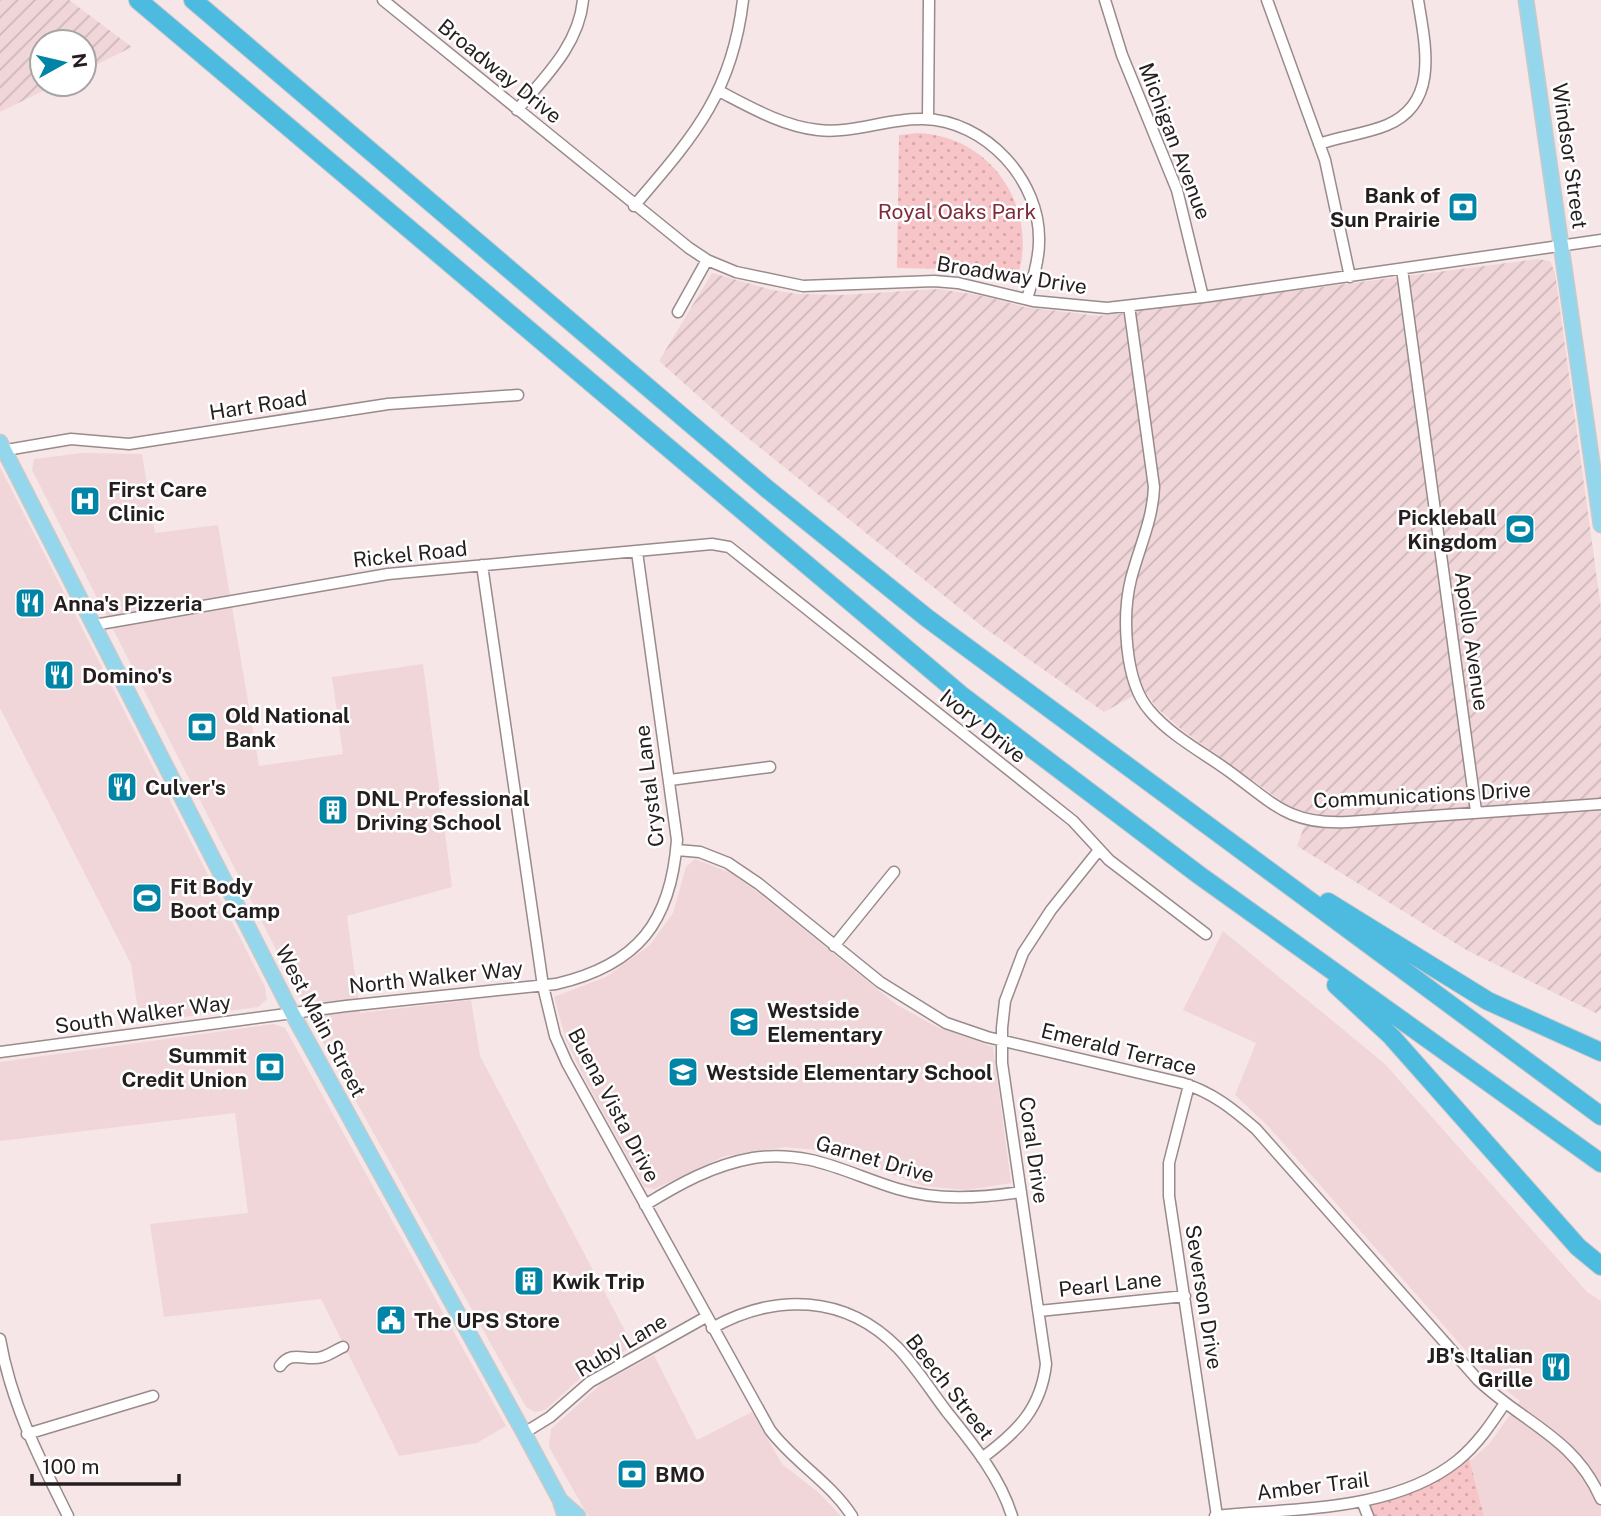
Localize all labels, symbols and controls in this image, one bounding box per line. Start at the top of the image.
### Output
street label: Broadway Drive [433,13,567,129]
north arrow [28,28,98,98]
text: N [68,52,92,70]
street label: Michigan Avenue [1134,59,1216,223]
street label: Windsor Street [1547,81,1593,231]
place label: Bank of Sun Prairie [1330,183,1440,232]
bank icon: Bank of Sun Prairie [1446,190,1480,224]
park label: Royal Oaks Park [878,199,1036,224]
street label: Broadway Drive [935,251,1089,299]
street label: Hart Road [207,385,309,425]
place label: First Care Clinic [108,477,207,526]
hospital icon: First Care Clinic [68,484,102,518]
place label: Pickleball Kingdom [1398,505,1497,554]
sports icon: Pickleball Kingdom [1503,512,1537,546]
street label: Rickel Road [352,536,468,572]
street label: Apollo Avenue [1450,570,1494,712]
restaurant icon: Anna's Pizzeria [13,586,47,620]
place label: Anna's Pizzeria [53,591,202,616]
restaurant icon: Domino's [42,658,76,692]
place label: Domino's [82,663,172,688]
street label: Ivory Drive [935,684,1031,768]
place label: Old National Bank [225,703,350,752]
bank icon: Old National Bank [185,710,219,744]
street label: Crystal Lane [629,723,669,849]
restaurant icon: Culver's [105,770,139,804]
place label: Culver's [145,775,226,800]
street label: Communications Drive [1313,777,1531,813]
place label: DNL Professional Driving School [356,786,530,835]
building icon: DNL Professional Driving School [316,793,350,827]
place label: Fit Body Boot Camp [170,874,280,923]
sports icon: Fit Body Boot Camp [130,881,164,915]
street label: West Main Street [270,941,372,1101]
street label: North Walker Way [348,955,524,999]
street label: South Walker Way [53,989,233,1039]
place label: Westside Elementary [767,998,883,1047]
school or university icon: Westside Elementary [727,1005,761,1039]
street label: Emerald Terrace [1039,1018,1199,1080]
street label: Buena Vista Drive [563,1024,665,1186]
place label: Summit Credit Union [121,1043,247,1092]
bank icon: Summit Credit Union [253,1050,287,1084]
school or university icon: Westside Elementary School [666,1055,700,1089]
place label: Westside Elementary School [706,1060,993,1085]
street label: Coral Drive [1014,1095,1054,1205]
street label: Garnet Drive [813,1130,937,1188]
street label: Severson Drive [1180,1223,1228,1371]
building icon: Kwik Trip [512,1264,546,1298]
street label: Pearl Lane [1057,1266,1163,1302]
place label: Kwik Trip [552,1269,645,1294]
public building icon: The UPS Store [374,1303,408,1337]
place label: The UPS Store [414,1308,560,1333]
street label: Ruby Lane [571,1308,671,1382]
street label: Beech Street [901,1329,999,1445]
place label: JB's Italian Grille [1427,1343,1533,1392]
restaurant icon: JB's Italian Grille [1539,1350,1573,1384]
scale bar [32,1442,178,1486]
text: 100 m [42,1454,99,1479]
bank icon: BMO [615,1457,649,1491]
place label: BMO [655,1462,705,1487]
street label: Amber Trail [1255,1467,1371,1505]

